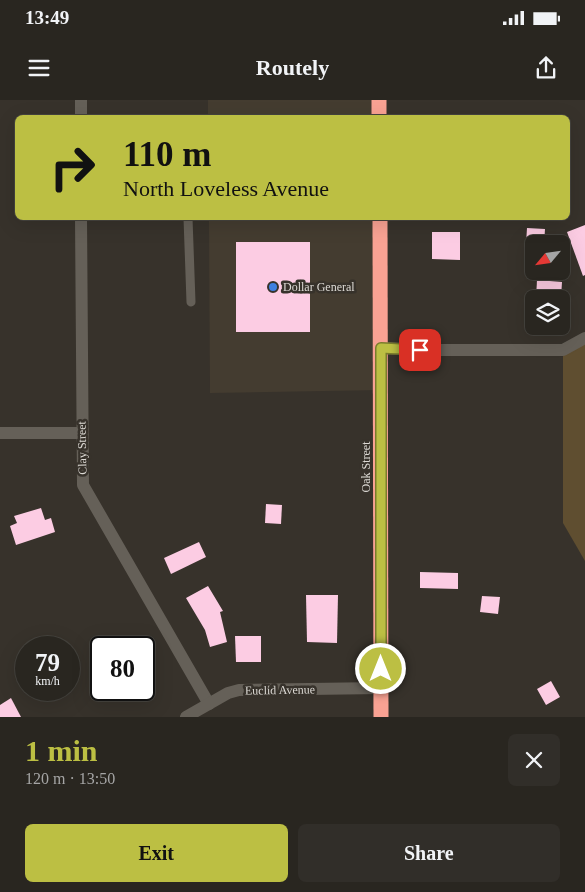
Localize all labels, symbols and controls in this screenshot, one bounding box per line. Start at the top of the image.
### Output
text: 13:49 [25,7,69,28]
icon: menu [25,54,53,82]
icon: share [532,54,560,82]
text: Routely [256,55,329,80]
icon: right [40,135,105,200]
text: 110 m [123,135,211,174]
text: North Loveless Avenue [123,176,329,201]
north arrow [525,235,570,280]
map controls [525,235,570,335]
place label: Dollar General [283,280,355,294]
marker: Dollar General [267,281,279,293]
button: layers [525,290,570,335]
pin [399,329,441,371]
icon: arrive [406,336,434,364]
street label: Clay Street [75,420,89,475]
street label: Oak Street [359,441,373,492]
speed limit sign: 80 [90,636,155,701]
position arrow [354,642,406,694]
text: 79 [35,649,60,676]
text: km/h [35,674,60,688]
street label: Euclid Avenue [245,682,315,698]
text: 1 min [25,734,98,767]
button: close [508,734,560,786]
text: 120 m · 13:50 [25,770,115,787]
button: Exit [25,824,288,882]
button: Share [298,824,560,882]

